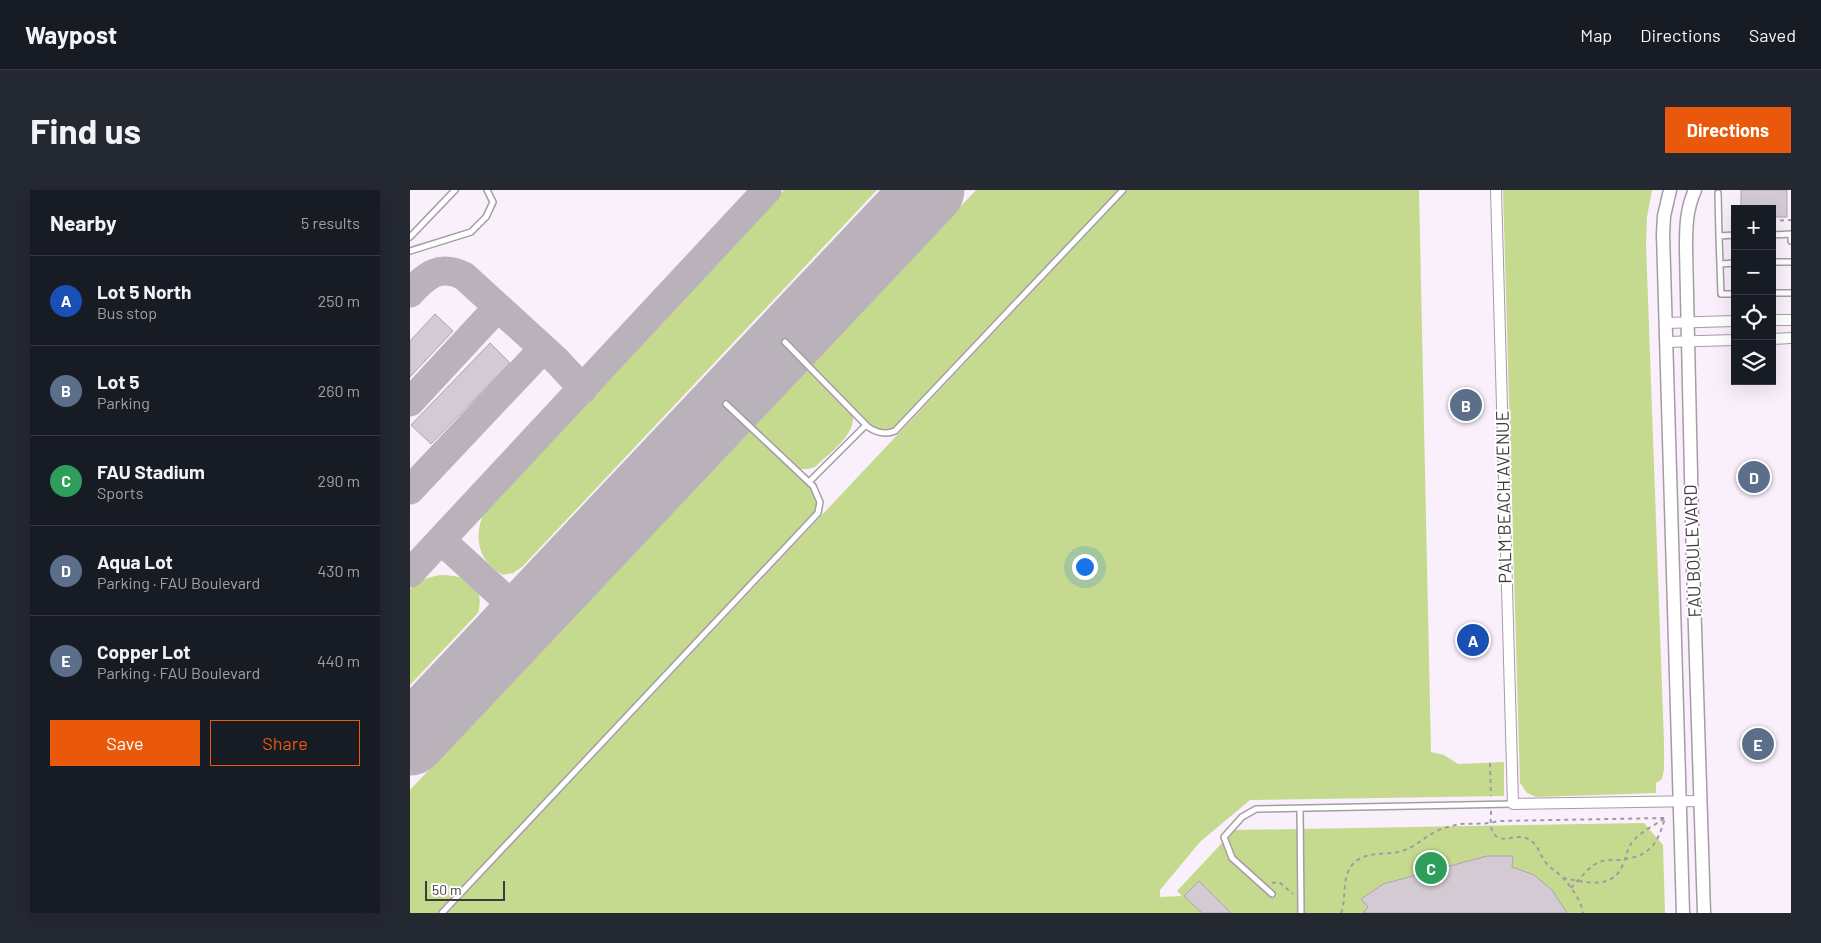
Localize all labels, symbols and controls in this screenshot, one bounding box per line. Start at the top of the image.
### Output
text: Waypost [25,20,117,49]
text: Map [1580,24,1612,46]
text: Directions [1640,24,1721,46]
text: Saved [1749,24,1796,46]
button: Directions [1665,107,1791,153]
text: Find us [30,109,141,151]
map controls [1731,205,1776,385]
button: + [1731,205,1776,250]
text: Nearby [50,210,116,235]
text: 5 results [301,213,360,232]
button: − [1731,250,1776,295]
text: Lot 5 North [97,280,191,303]
text: A [61,291,71,310]
text: 250 m [318,291,360,310]
button: locate [1731,295,1776,340]
text: Bus stop [97,303,157,322]
button: layers [1731,340,1776,385]
text: Lot 5 [97,370,139,393]
text: B [61,381,71,400]
text: 260 m [318,381,360,400]
pin: B [1450,386,1482,424]
text: Parking [97,393,150,412]
street label: PALM BEACH AVENUE [1490,410,1516,584]
pin: D [1738,458,1770,496]
text: FAU Stadium [97,460,205,483]
text: C [61,471,71,490]
text: 290 m [318,471,360,490]
text: Sports [97,483,143,502]
street label: FAU BOULEVARD [1679,484,1705,618]
text: Aqua Lot [97,550,173,573]
your location [1072,554,1098,580]
text: D [61,561,71,580]
text: 430 m [317,561,360,580]
text: Parking · FAU Boulevard [97,573,260,592]
pin: A [1457,621,1489,659]
text: Copper Lot [97,640,191,663]
text: E [61,651,71,670]
text: 440 m [317,651,360,670]
text: Parking · FAU Boulevard [97,663,260,682]
button: Save [50,720,200,766]
button: Share [210,720,360,766]
pin: E [1742,725,1774,763]
pin: C [1415,849,1447,887]
scale bar [425,878,505,901]
text: 50 m [432,881,461,898]

